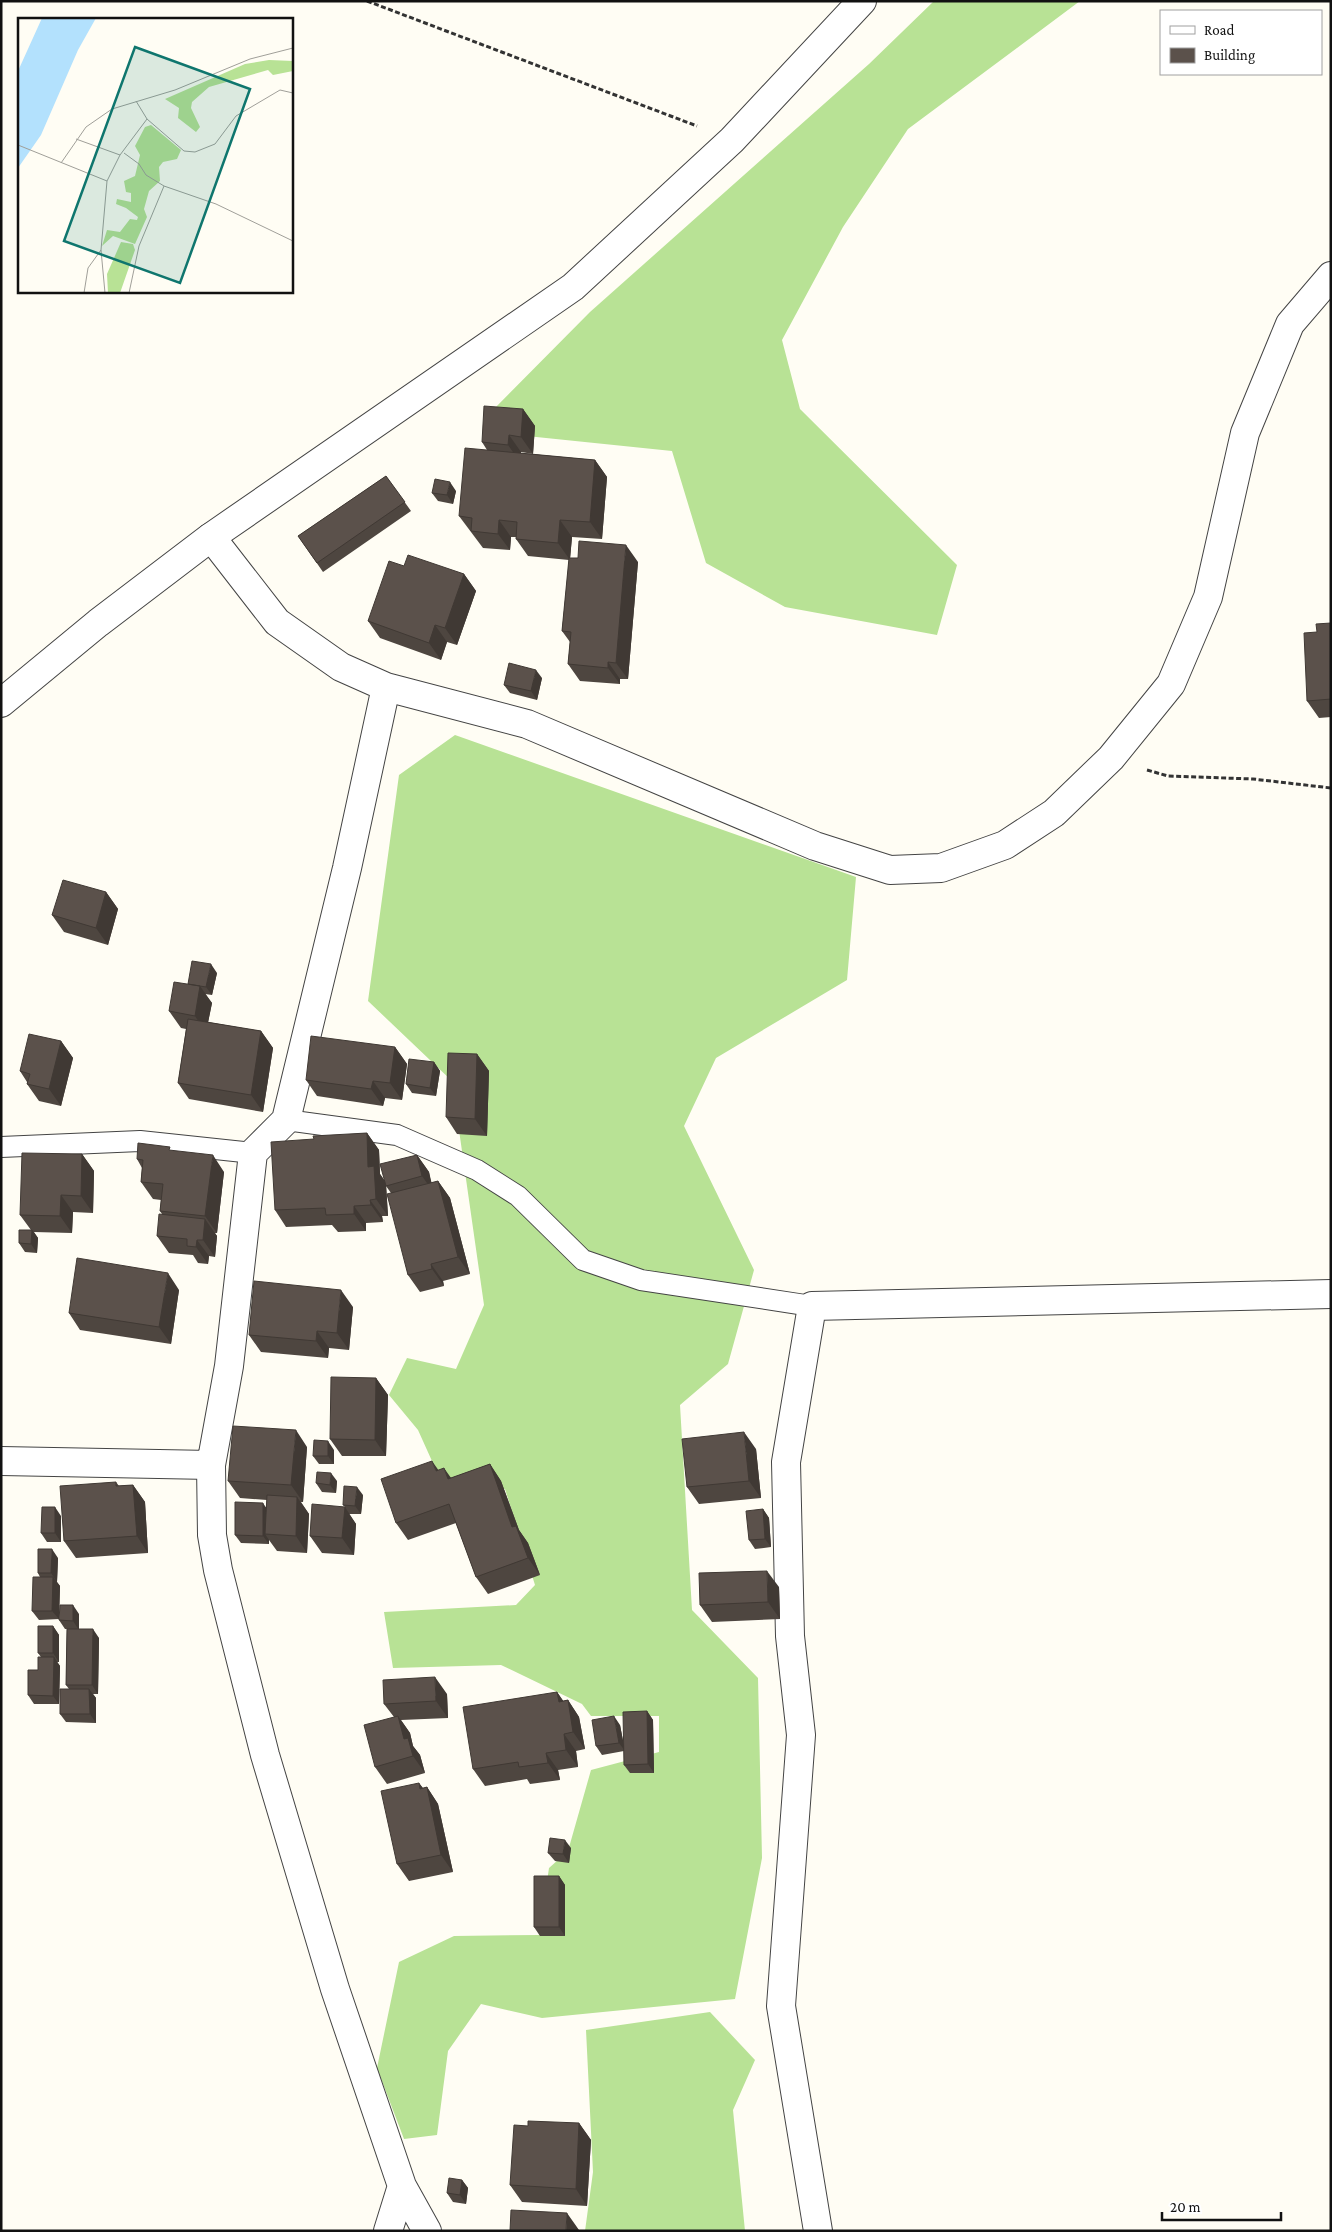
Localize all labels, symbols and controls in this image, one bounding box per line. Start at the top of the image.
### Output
legend [1160,10,1322,75]
inset map [18,18,292,292]
text: Road [1204,22,1235,38]
text: Building [1204,47,1255,64]
scale bar [1162,2190,1281,2222]
text: 20 m [1170,2199,1201,2215]

